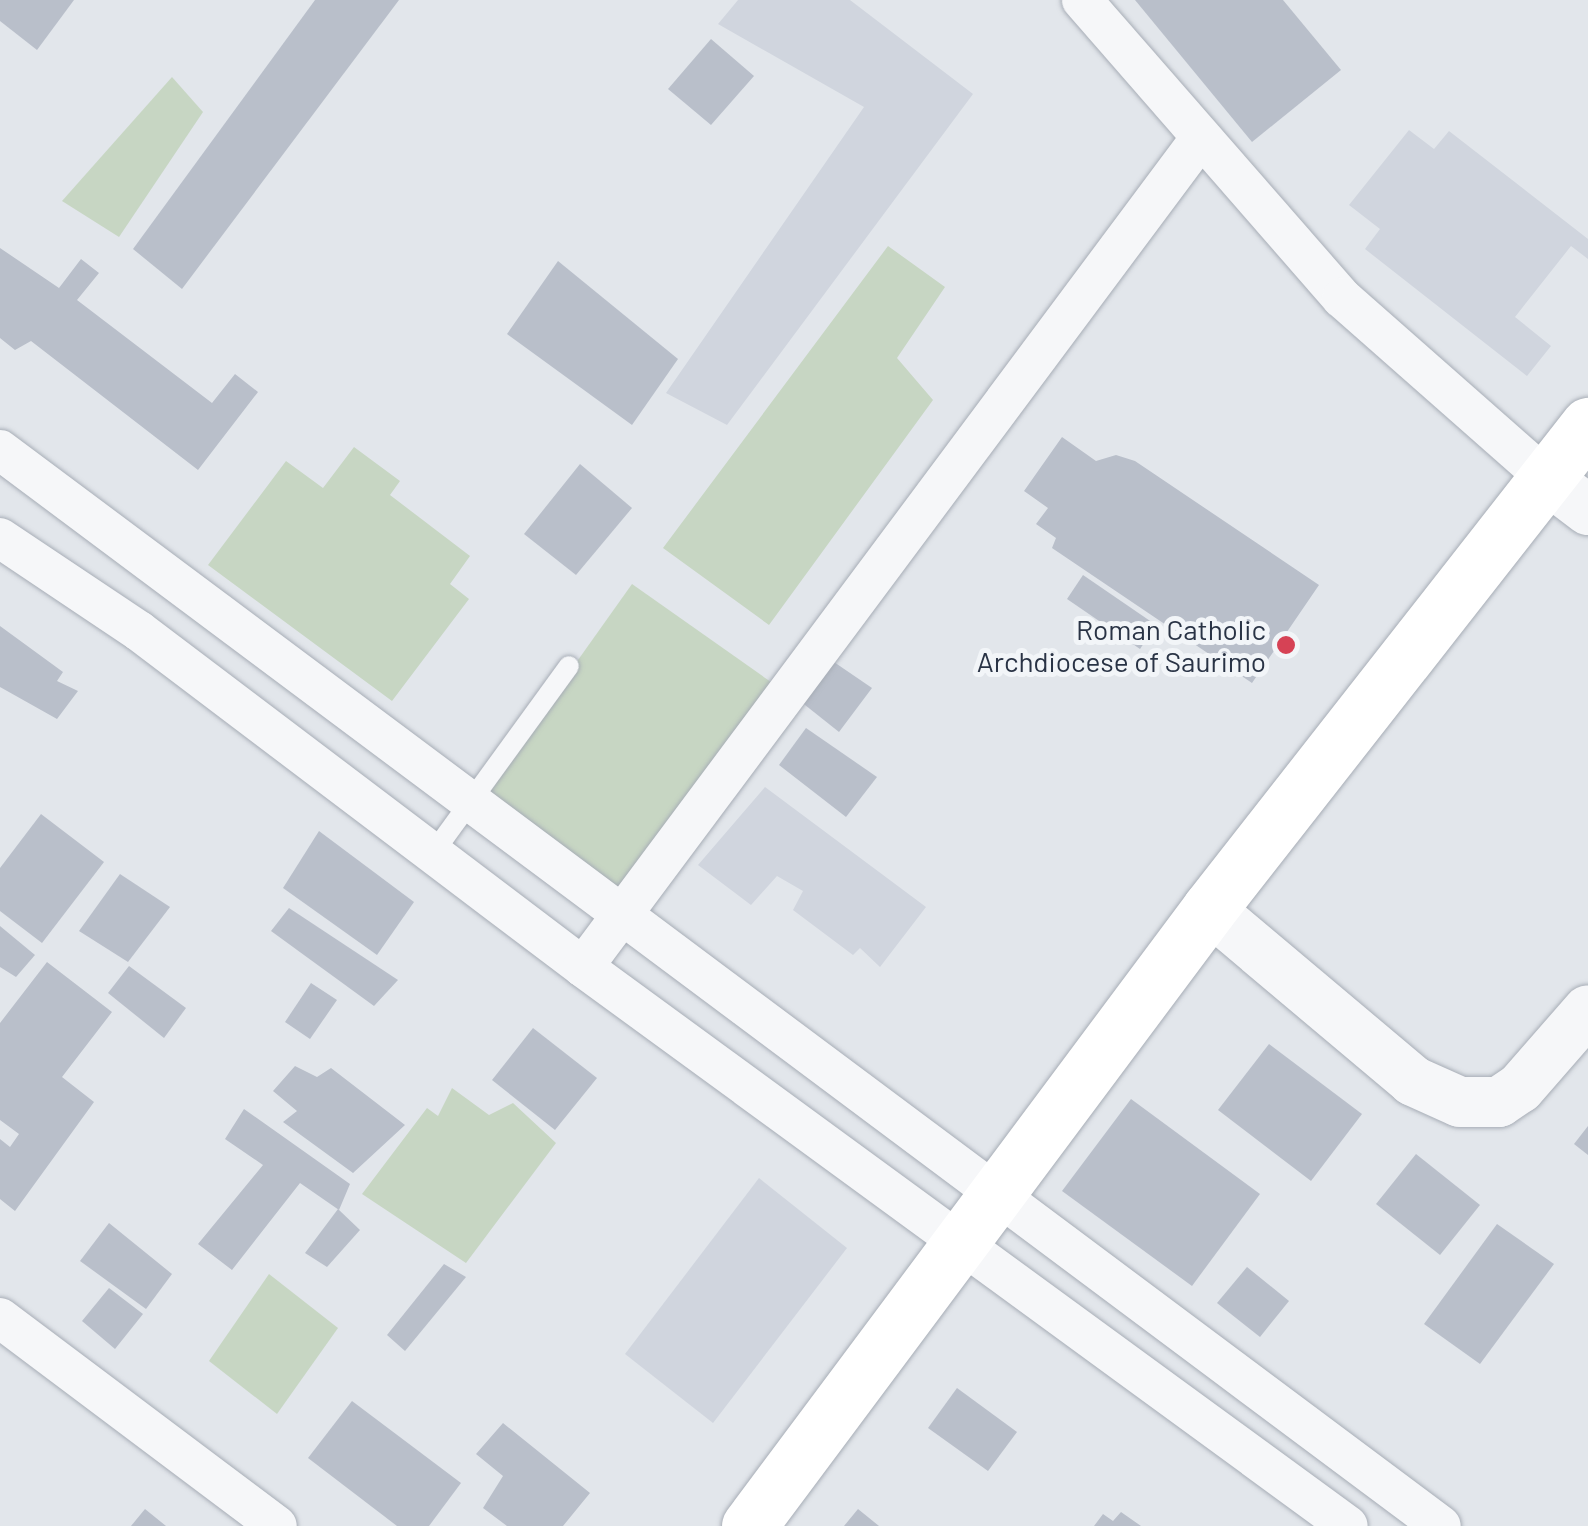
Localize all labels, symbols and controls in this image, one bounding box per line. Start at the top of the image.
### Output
place label: Roman Catholic Archdiocese of Saurimo [977,612,1266,678]
marker: Roman Catholic Archdiocese of Saurimo [1275,634,1297,656]

